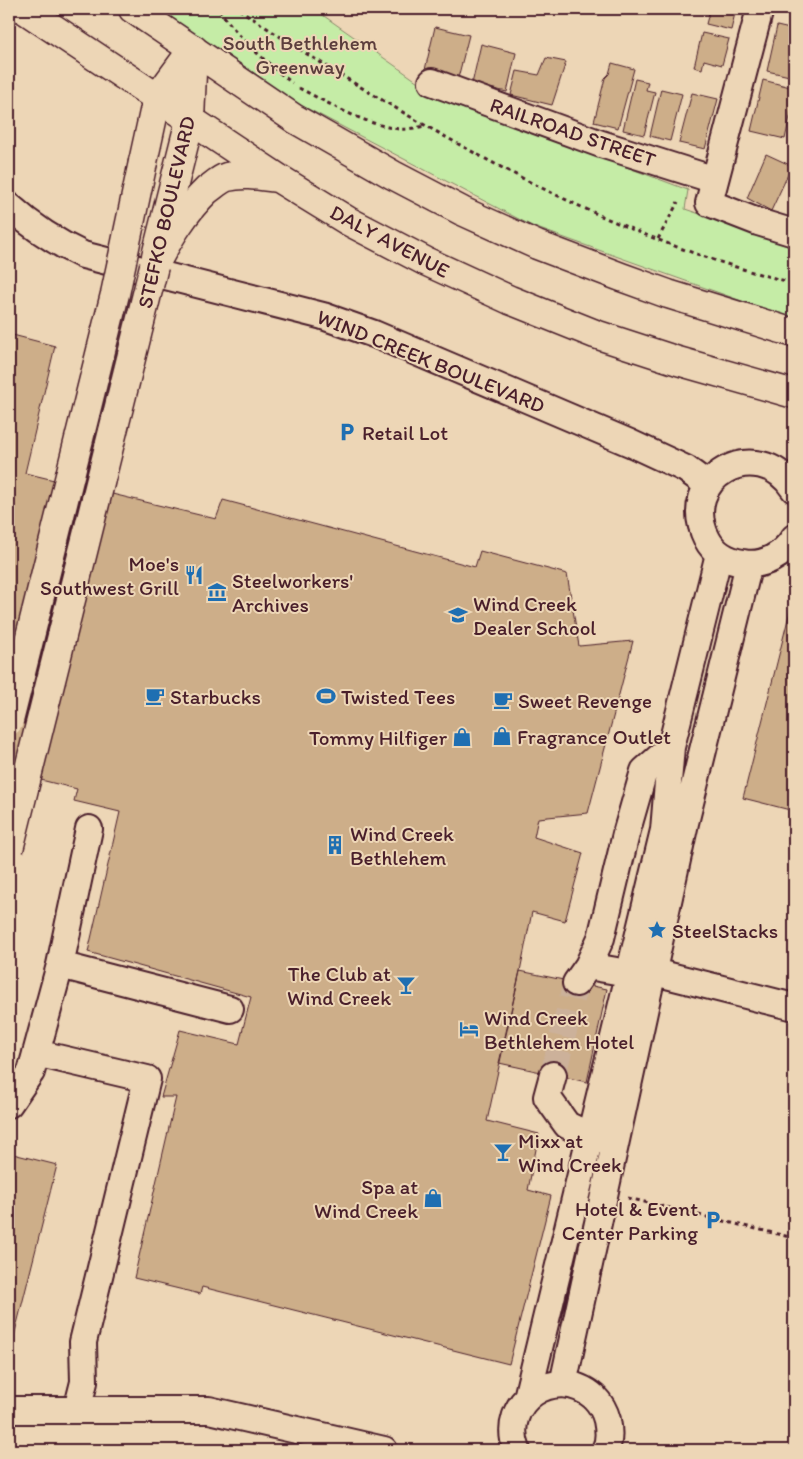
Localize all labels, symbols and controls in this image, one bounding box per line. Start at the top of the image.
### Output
park label: South Bethlehem Greenway [223,30,378,79]
street label: RAILROAD STREET [487,92,659,172]
street label: STEFKO BOULEVARD [132,113,200,311]
street label: DALY AVENUE [326,199,454,283]
street label: WIND CREEK BOULEVARD [313,304,549,418]
place label: Retail Lot [362,420,448,445]
parking icon: Retail Lot [336,421,358,443]
place label: Moe's Southwest Grill [40,551,179,600]
restaurant icon: Moe's Southwest Grill [183,564,205,586]
place label: Steelworkers' Archives [232,568,353,617]
museum icon: Steelworkers' Archives [206,581,228,603]
place label: Wind Creek Dealer School [473,591,596,640]
school or university icon: Wind Creek Dealer School [447,604,469,626]
place label: Starbucks [170,684,261,709]
place label: Twisted Tees [341,684,455,709]
cafe icon: Starbucks [144,685,166,707]
sports icon: Twisted Tees [315,685,337,707]
place label: Sweet Revenge [518,688,652,713]
cafe icon: Sweet Revenge [492,689,514,711]
place label: Fragrance Outlet [517,724,671,749]
place label: Tommy Hilfiger [309,725,448,750]
shop icon: Fragrance Outlet [491,725,513,747]
shop icon: Tommy Hilfiger [451,726,473,748]
place label: Wind Creek Bethlehem [350,821,454,870]
building icon: Wind Creek Bethlehem [324,834,346,856]
place label: SteelStacks [672,918,778,943]
place icon: SteelStacks [646,919,668,941]
place label: The Club at Wind Creek [287,961,391,1010]
bar icon: The Club at Wind Creek [395,974,417,996]
place label: Wind Creek Bethlehem Hotel [484,1005,634,1054]
hotel icon: Wind Creek Bethlehem Hotel [458,1018,480,1040]
place label: Mixx at Wind Creek [518,1128,622,1177]
bar icon: Mixx at Wind Creek [492,1141,514,1163]
place label: Spa at Wind Creek [314,1174,418,1223]
shop icon: Spa at Wind Creek [422,1187,444,1209]
place label: Hotel & Event Center Parking [562,1196,698,1245]
parking icon: Hotel & Event Center Parking [702,1209,724,1231]

